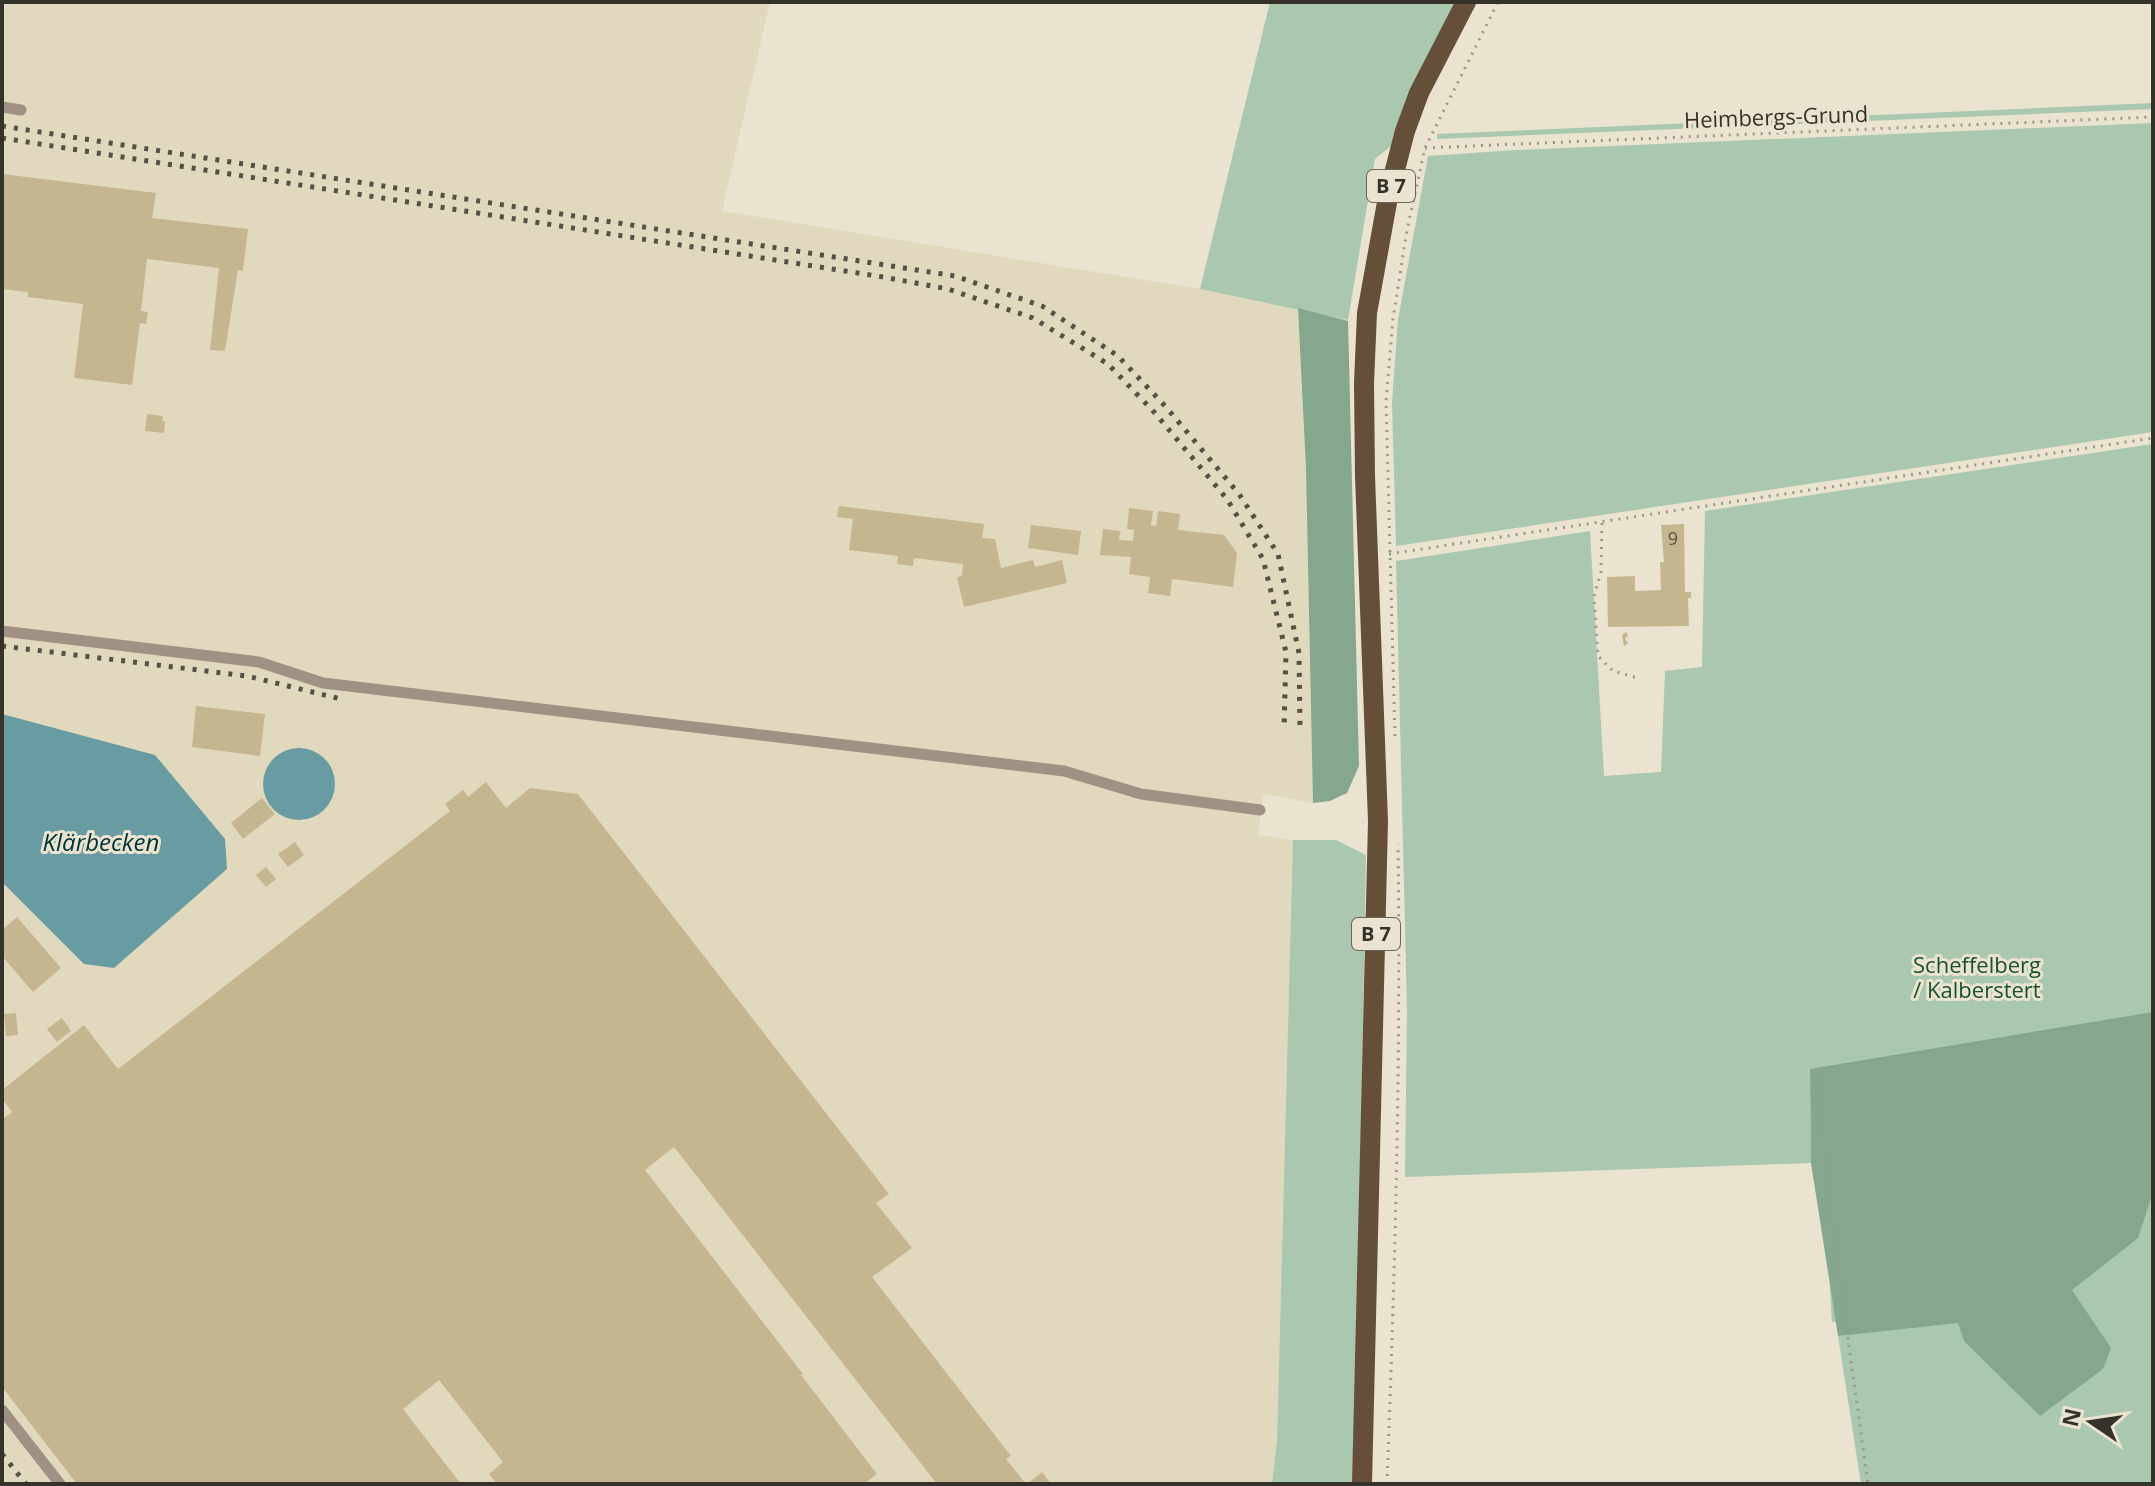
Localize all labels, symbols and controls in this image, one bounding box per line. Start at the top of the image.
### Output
street label: Heimbergs-Grund [1683,98,1869,134]
road number: B 7 [1367,170,1415,202]
house number: 9 [1668,526,1678,550]
water label: Klärbecken [43,825,159,858]
road number: B 7 [1352,918,1400,950]
park label: Scheffelberg / Kalberstert [1913,949,2041,1004]
north arrow [2051,1382,2131,1462]
text: N [2054,1405,2087,1429]

